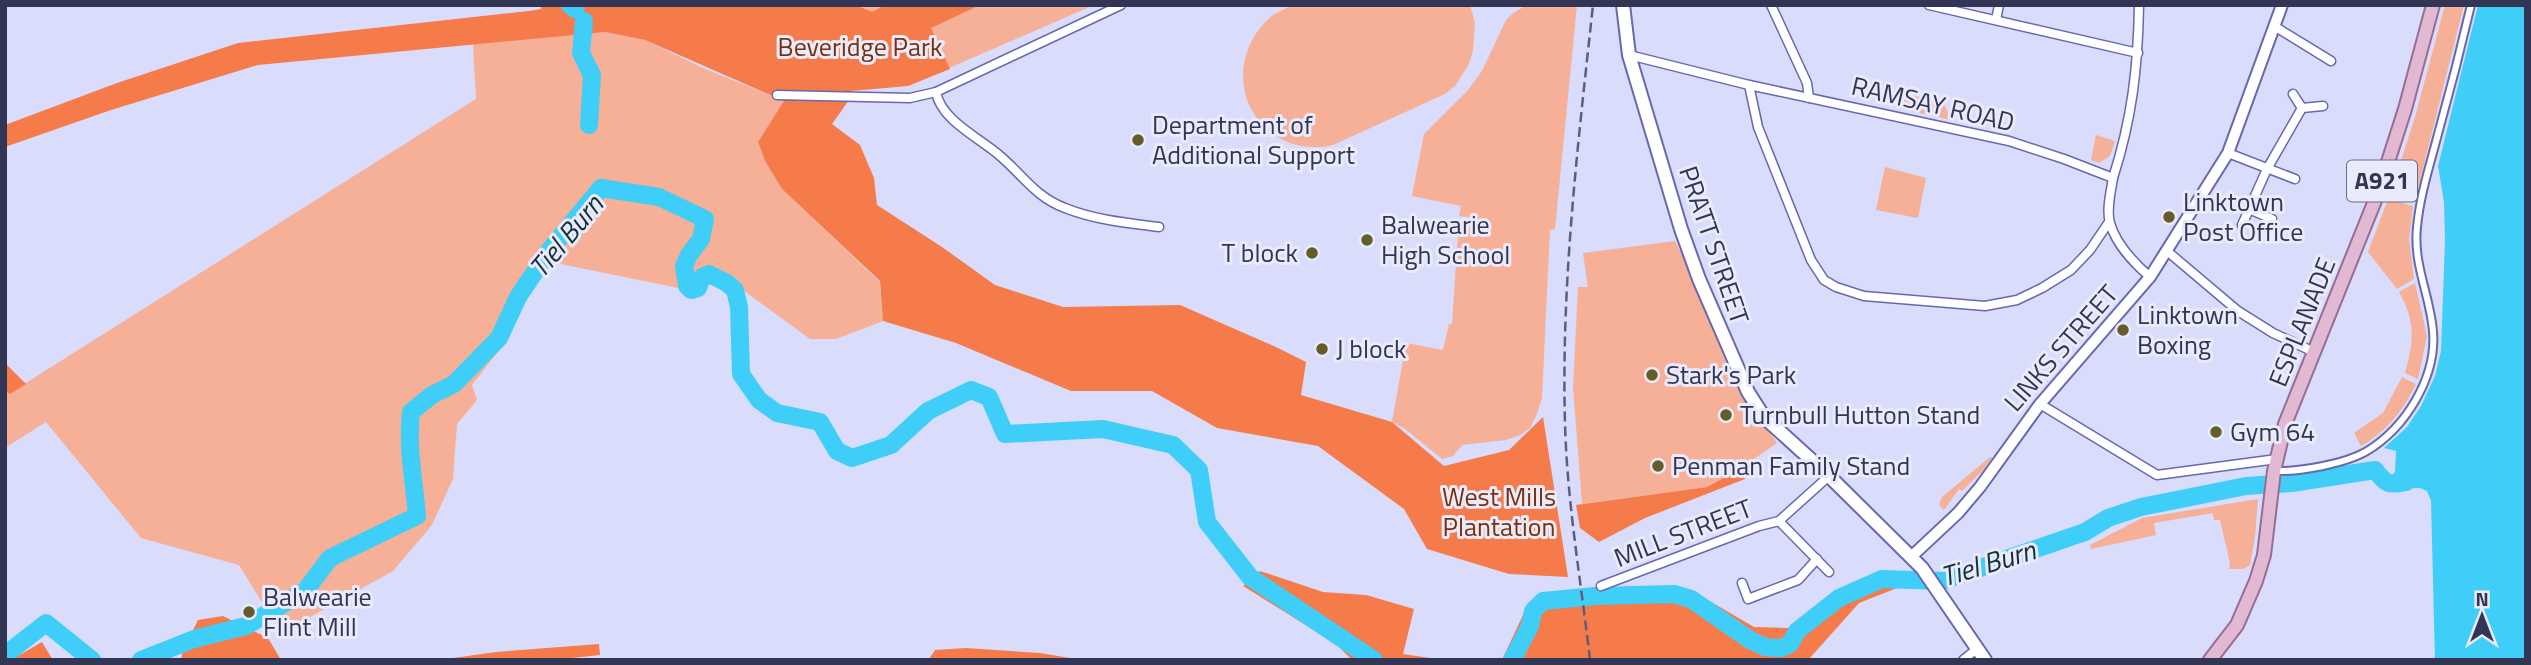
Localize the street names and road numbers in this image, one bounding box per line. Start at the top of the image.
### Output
street label: RAMSAY ROAD [1848,66,2018,141]
road number: A921 [2347,160,2417,202]
street label: PRATT STREET [1669,161,1760,329]
street label: ESPLANADE [2258,251,2345,392]
street label: LINKS STREET [1994,275,2127,420]
street label: MILL STREET [1608,488,1758,577]

